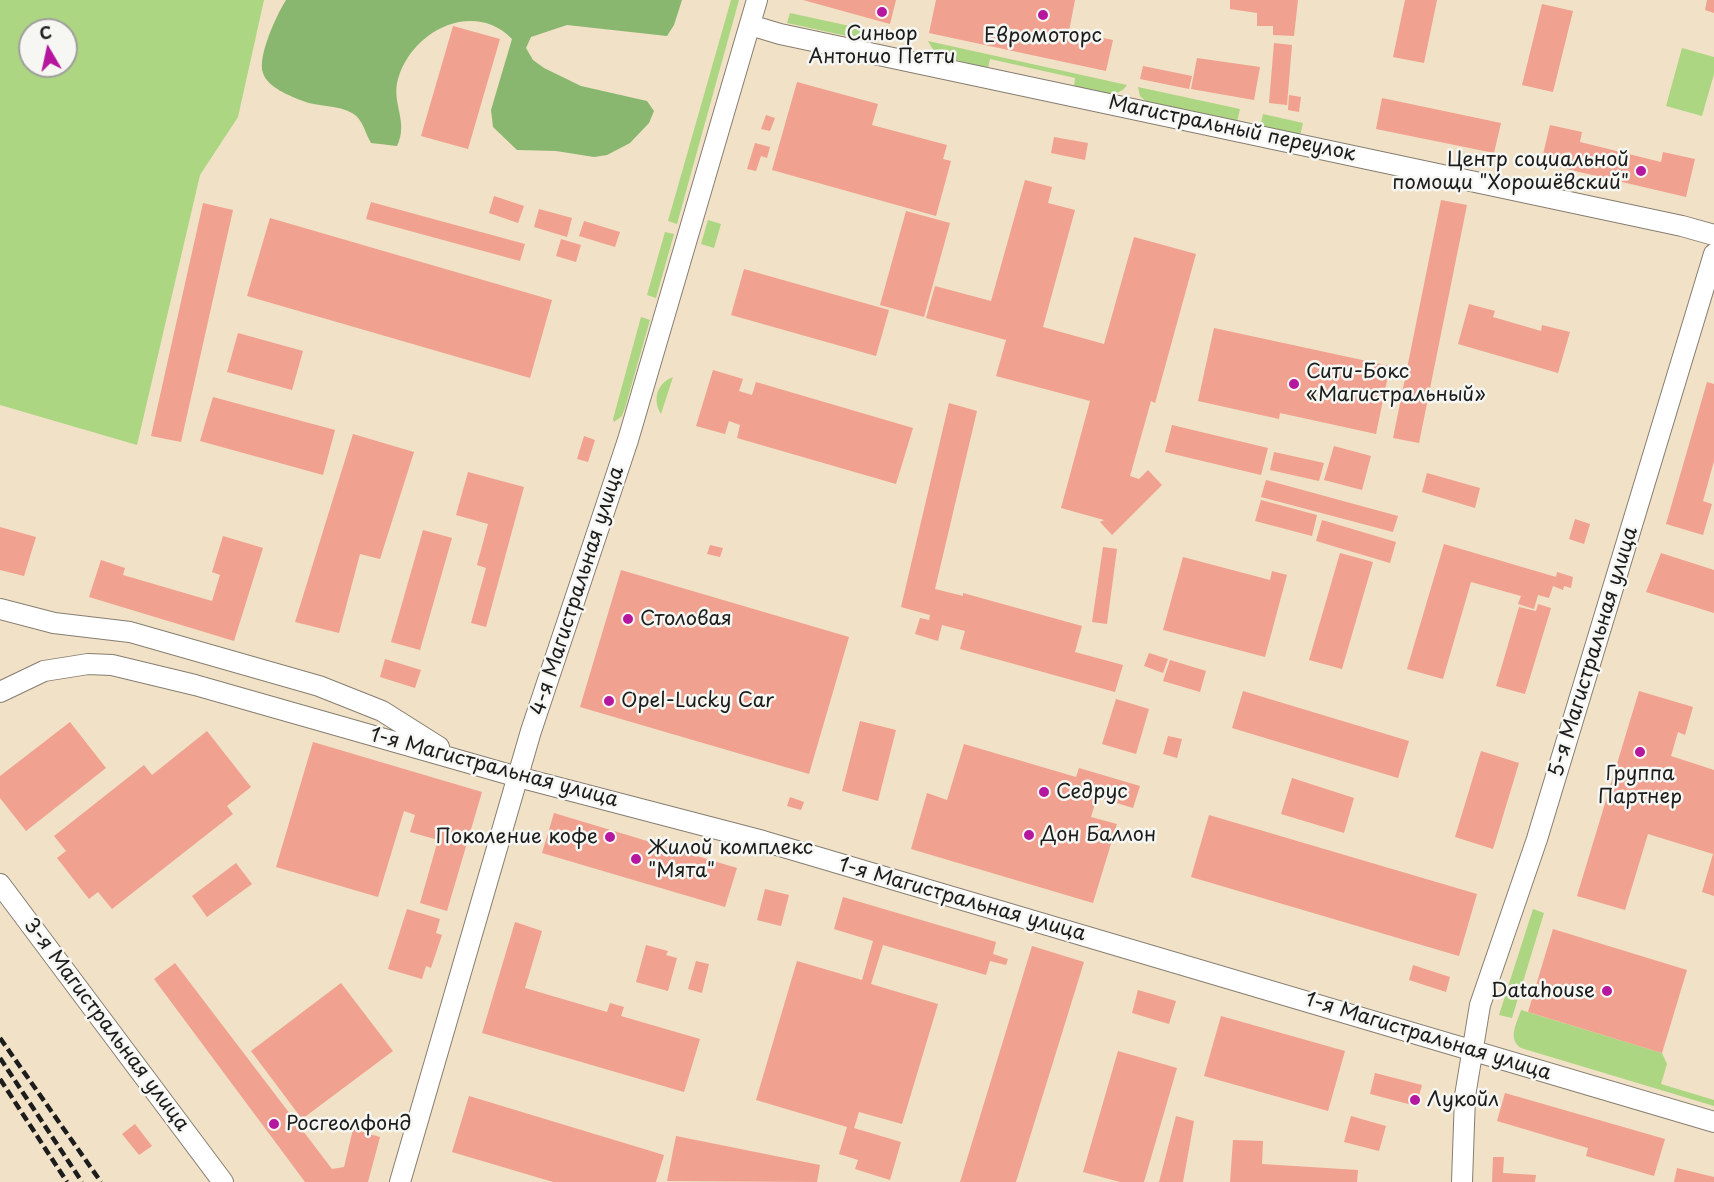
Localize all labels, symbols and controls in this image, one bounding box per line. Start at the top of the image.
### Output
marker: Синьор Антонио Петти [875,5,889,19]
marker: Евромоторс [1036,8,1050,22]
north arrow [18,18,78,78]
text: С [38,19,53,45]
place label: Синьор Антонио Петти [809,22,955,69]
place label: Евромоторс [984,24,1102,48]
street label: Магистральный переулок [1106,91,1358,167]
place label: Центр социальной помощи "Хорошёвский" [1392,148,1629,195]
marker: Центр социальной помощи "Хорошёвский" [1634,164,1648,178]
place label: Сити-Бокс «Магистральный» [1306,360,1486,407]
marker: Сити-Бокс «Магистральный» [1287,377,1301,391]
street label: 4-я Магистральная улица [526,464,630,718]
street label: 5-я Магистральная улица [1545,524,1643,780]
place label: Столовая [640,607,732,631]
marker: Столовая [621,612,635,626]
place label: Opel-Lucky Car [621,689,774,713]
marker: Opel-Lucky Car [602,694,616,708]
street label: 1-я Магистральная улица [367,723,621,813]
marker: Группа Партнер [1633,745,1647,759]
place label: Группа Партнер [1598,762,1682,809]
place label: Седрус [1056,780,1128,804]
marker: Седрус [1037,785,1051,799]
place label: Дон Баллон [1041,823,1156,847]
place label: Поколение кофе [436,825,598,849]
marker: Дон Баллон [1022,828,1036,842]
marker: Поколение кофе [603,830,617,844]
place label: Жилой комплекс "Мята" [648,836,813,883]
marker: Жилой комплекс "Мята" [629,852,643,866]
street label: 1-я Магистральная улица [836,853,1088,947]
street label: 3-я Магистральная улица [18,914,194,1136]
place label: Datahouse [1491,979,1595,1003]
marker: Datahouse [1600,984,1614,998]
street label: 1-я Магистральная улица [1302,988,1554,1086]
place label: Лукойл [1427,1088,1499,1112]
marker: Лукойл [1408,1093,1422,1107]
place label: Росгеолфонд [286,1112,411,1136]
marker: Росгеолфонд [267,1117,281,1131]

